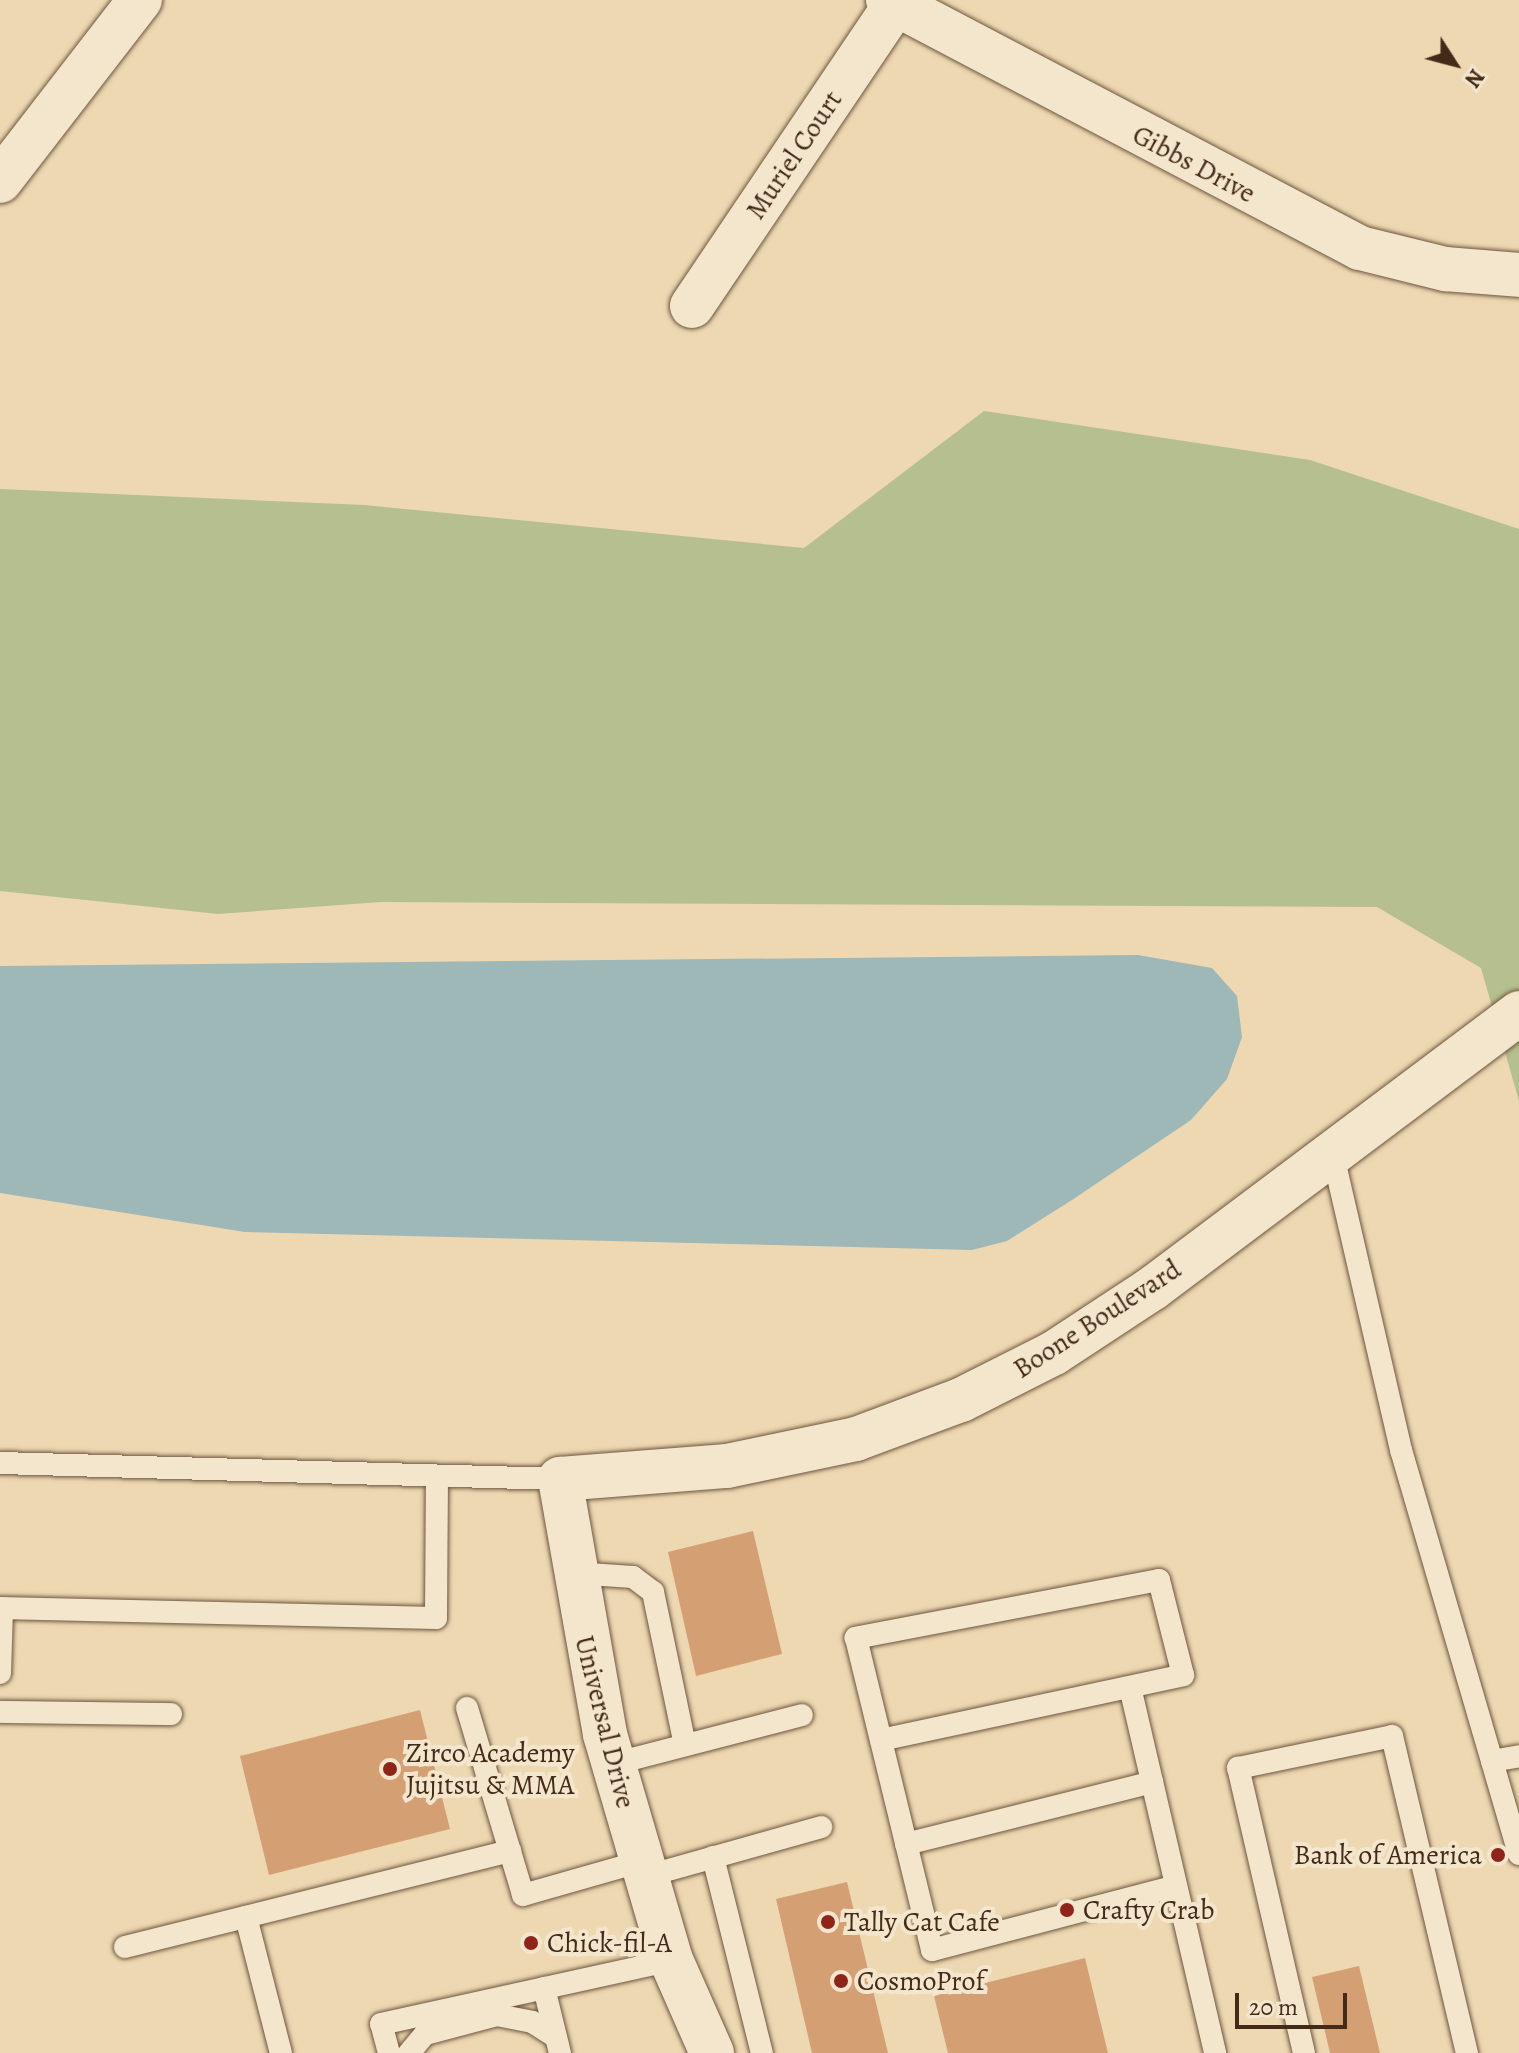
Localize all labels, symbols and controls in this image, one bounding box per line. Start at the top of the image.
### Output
north arrow [1415,24,1495,104]
text: N [1458,63,1491,93]
street label: Muriel Court [739,84,849,226]
street label: Gibbs Drive [1127,118,1261,210]
street label: Boone Boulevard [1007,1252,1187,1386]
street label: Universal Drive [567,1632,643,1812]
place label: Zirco Academy Jujitsu & MMA [406,1736,575,1802]
marker: Zirco Academy Jujitsu & MMA [381,1760,399,1778]
place label: Bank of America [1294,1838,1482,1872]
marker: Bank of America [1489,1846,1507,1864]
place label: Crafty Crab [1083,1893,1214,1927]
marker: Crafty Crab [1058,1901,1076,1919]
place label: Tally Cat Cafe [844,1905,1000,1939]
marker: Tally Cat Cafe [819,1913,837,1931]
place label: Chick-fil-A [547,1926,672,1960]
marker: Chick-fil-A [522,1934,540,1952]
place label: CosmoProf [857,1964,985,1998]
marker: CosmoProf [832,1972,850,1990]
scale bar [1239,1977,1351,2027]
text: 20 m [1249,1991,1298,2023]

